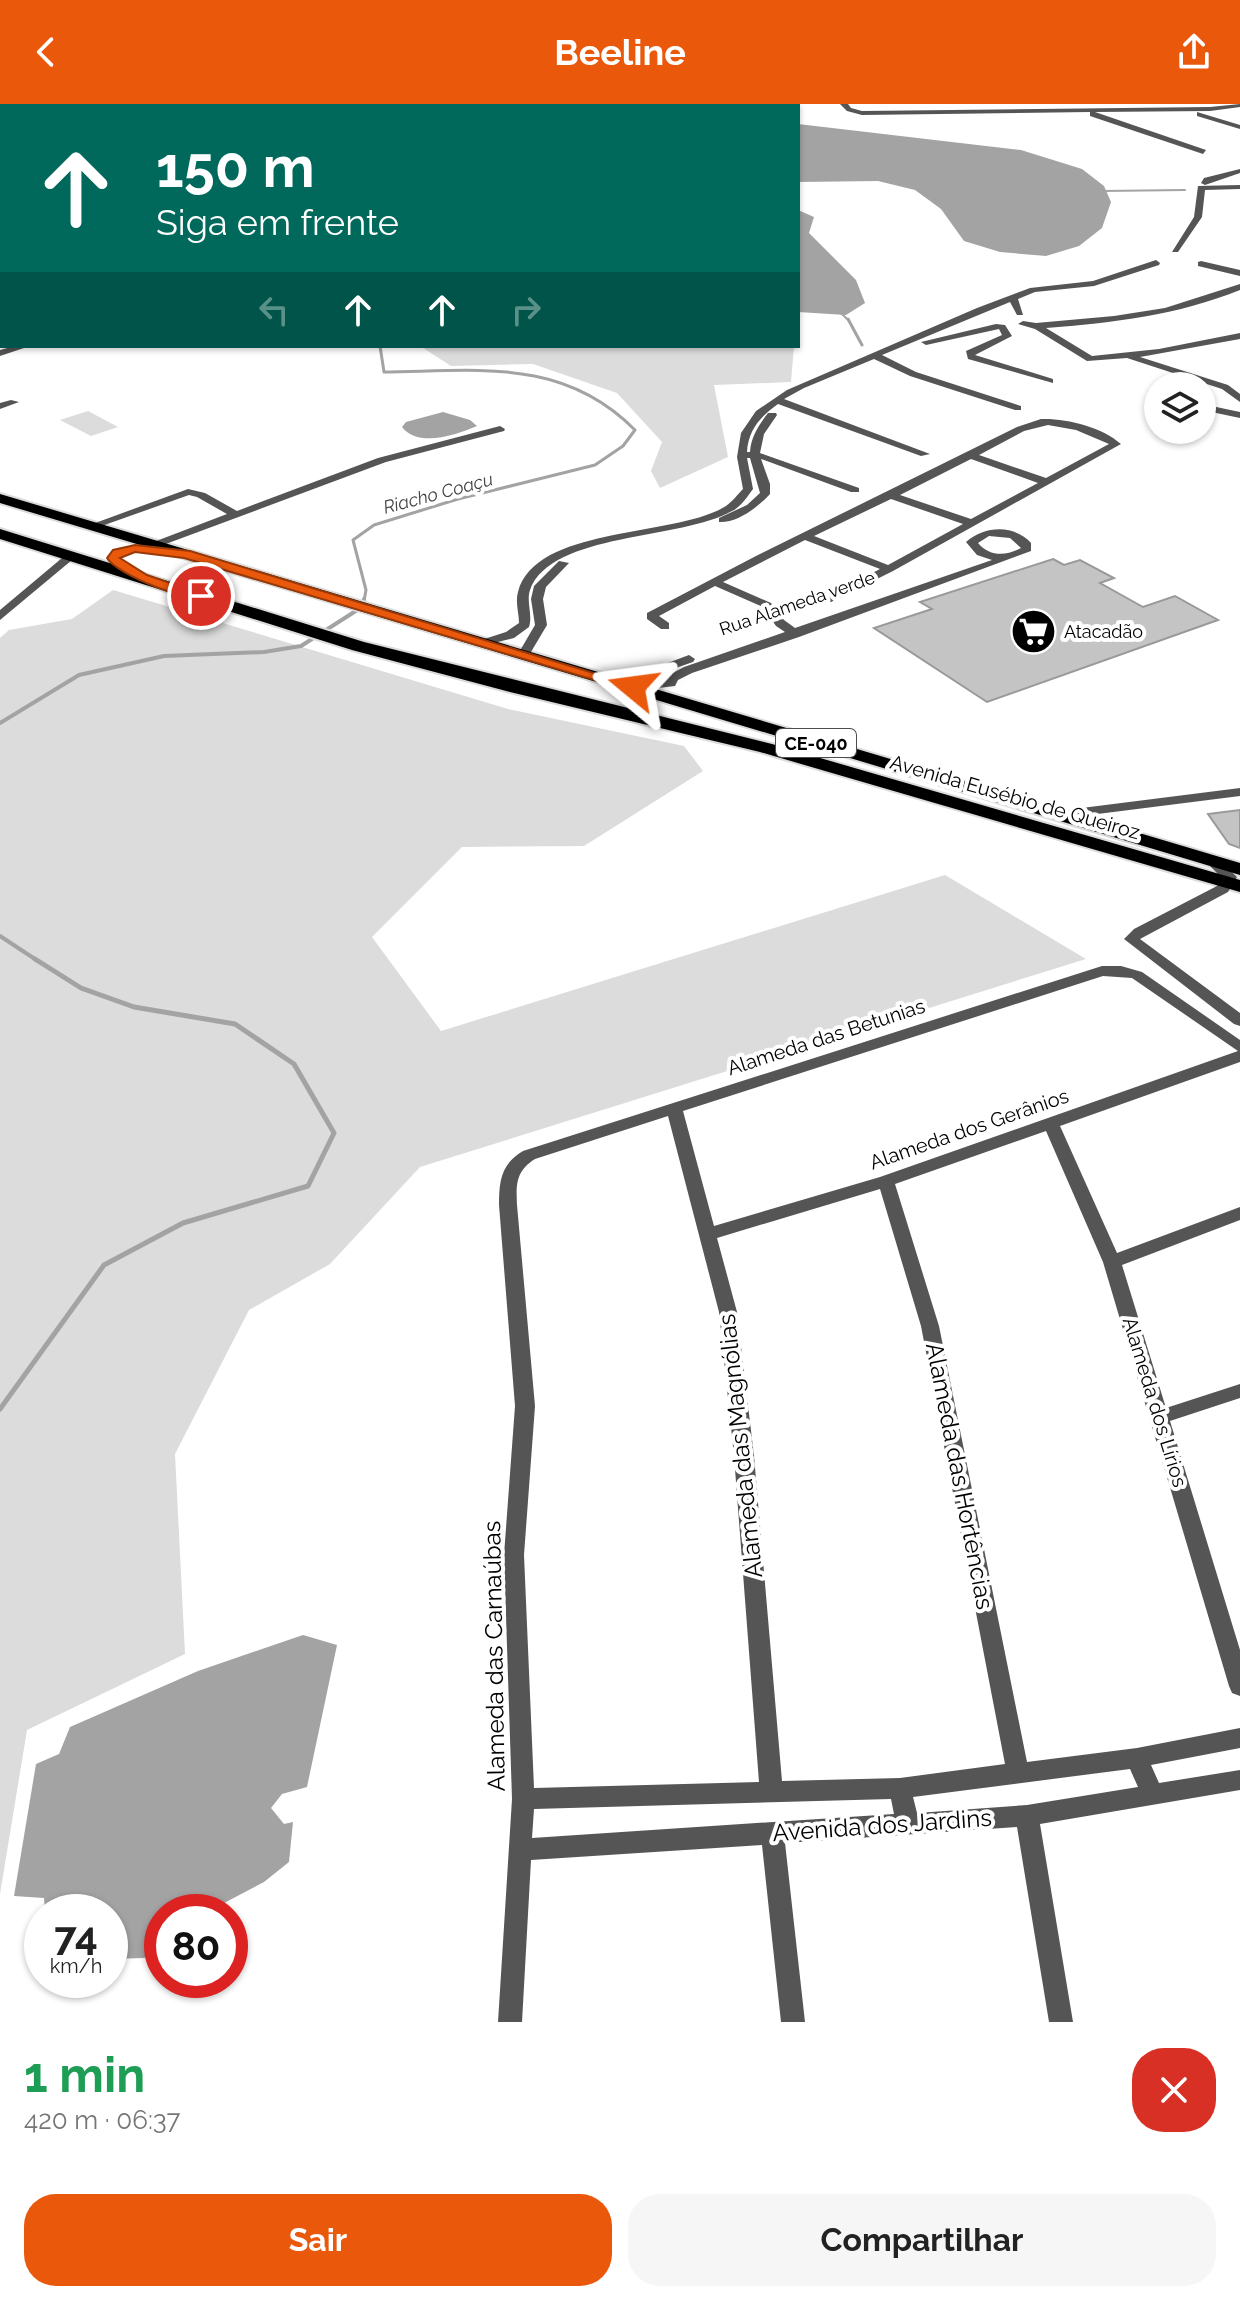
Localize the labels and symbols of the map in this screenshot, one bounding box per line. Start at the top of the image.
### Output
water label: Riacho Coaçu [381,468,495,518]
pin [167,562,235,630]
street label: Rua Alameda verde [717,566,878,639]
supermarket icon: Atacadão [1009,607,1057,655]
place label: Atacadão [1064,621,1143,642]
position arrow [591,645,675,729]
road number: CE-040 [776,729,856,757]
street label: Avenida Eusébio de Queiroz [887,750,1143,844]
street label: Alameda das Betunias [724,994,928,1080]
street label: Alameda dos Gerânios [866,1084,1072,1174]
street label: Alameda das Magnólias [712,1313,768,1579]
street label: Alameda dos Lírios [1118,1314,1192,1490]
street label: Alameda das Hortências [920,1340,1000,1612]
street label: Alameda das Carnaúbas [477,1520,511,1792]
street label: Avenida dos Jardins [771,1803,993,1847]
speed limit sign: 80 [144,1894,248,1998]

